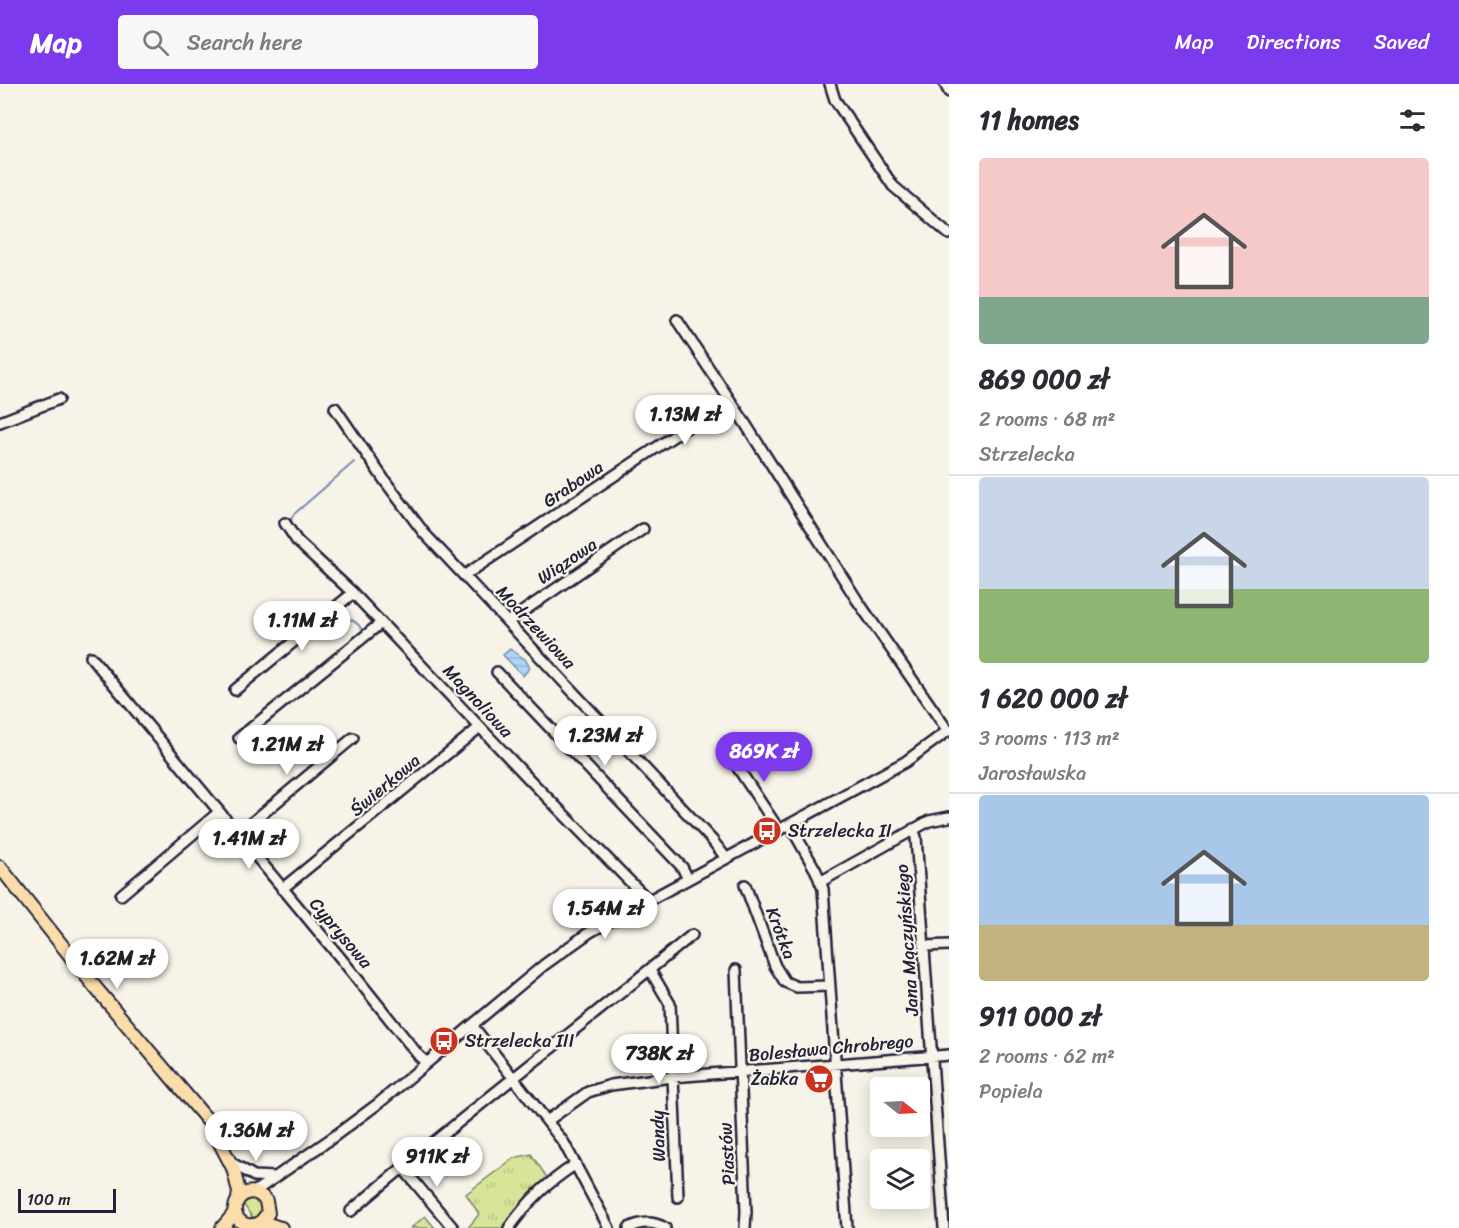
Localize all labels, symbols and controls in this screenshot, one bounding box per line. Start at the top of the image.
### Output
search box [118,15,538,69]
text: Map [30,18,82,67]
text: Search here [187,23,303,62]
text: Map [1175,23,1213,61]
text: Directions [1246,23,1341,61]
text: Saved [1374,23,1429,61]
icon: search [139,26,172,59]
text: 11 homes [979,97,1079,143]
icon: filters [1396,104,1429,137]
icon: home [1150,197,1258,305]
text: 869 000 zł [979,356,1109,402]
pin: 1.13M zł [623,395,747,446]
text: 1.13M zł [649,397,721,432]
text: 2 rooms · 68 m² [979,402,1115,437]
text: Strzelecka [979,437,1075,472]
street label: Grabowa [536,452,610,516]
icon: home [1150,516,1258,624]
street label: Wiązowa [530,529,604,593]
street label: Modrzewiowa [488,577,585,678]
pin: 1.11M zł [240,601,364,652]
text: 1.11M zł [267,603,337,638]
street label: Magnoliowa [435,656,522,746]
text: 1 620 000 zł [979,675,1127,721]
pin: 1.23M zł [543,716,667,767]
text: 1.23M zł [568,718,642,753]
text: 3 rooms · 113 m² [979,721,1120,756]
pin: 1.21M zł [225,725,349,776]
text: 1.21M zł [251,727,323,762]
pin: 869K zł [709,732,819,783]
text: 869K zł [729,734,799,769]
street label: Świerkowa [342,745,428,825]
text: Jarosławska [979,756,1086,791]
bus stop icon: Strzelecka II [751,815,783,847]
place label: Strzelecka II [788,815,892,847]
pin: 1.41M zł [187,819,311,870]
text: 1.41M zł [212,821,286,856]
icon: home [1150,834,1258,942]
street label: Jana Mączyńskiego [886,863,928,1018]
pin: 1.54M zł [543,889,667,940]
street label: Cyprysowa [301,890,381,977]
text: 1.54M zł [567,891,643,926]
street label: Krótka [756,902,806,964]
pin: 1.62M zł [55,939,179,990]
text: 1.62M zł [79,941,155,976]
text: 911 000 zł [979,993,1101,1039]
bus stop icon: Strzelecka III [428,1025,460,1057]
place label: Strzelecka III [465,1025,575,1057]
street label: Bolesława Chrobrego [747,1025,915,1071]
pin: 738K zł [604,1034,714,1085]
text: 738K zł [625,1036,693,1071]
text: 2 rooms · 62 m² [979,1039,1115,1074]
place label: Żabka [751,1063,799,1095]
supermarket icon: Żabka [803,1063,835,1095]
text: Popiela [979,1074,1043,1109]
north arrow [870,1077,930,1137]
map controls [870,1077,930,1209]
street label: Wandy [641,1109,675,1162]
pin: 1.36M zł [194,1111,318,1162]
text: 1.36M zł [219,1113,293,1148]
street label: Piastów [709,1121,745,1186]
pin: 911K zł [382,1137,492,1188]
text: 911K zł [406,1139,468,1174]
button: layers [870,1149,930,1209]
text: 100 m [27,1185,71,1214]
scale bar [18,1186,116,1214]

